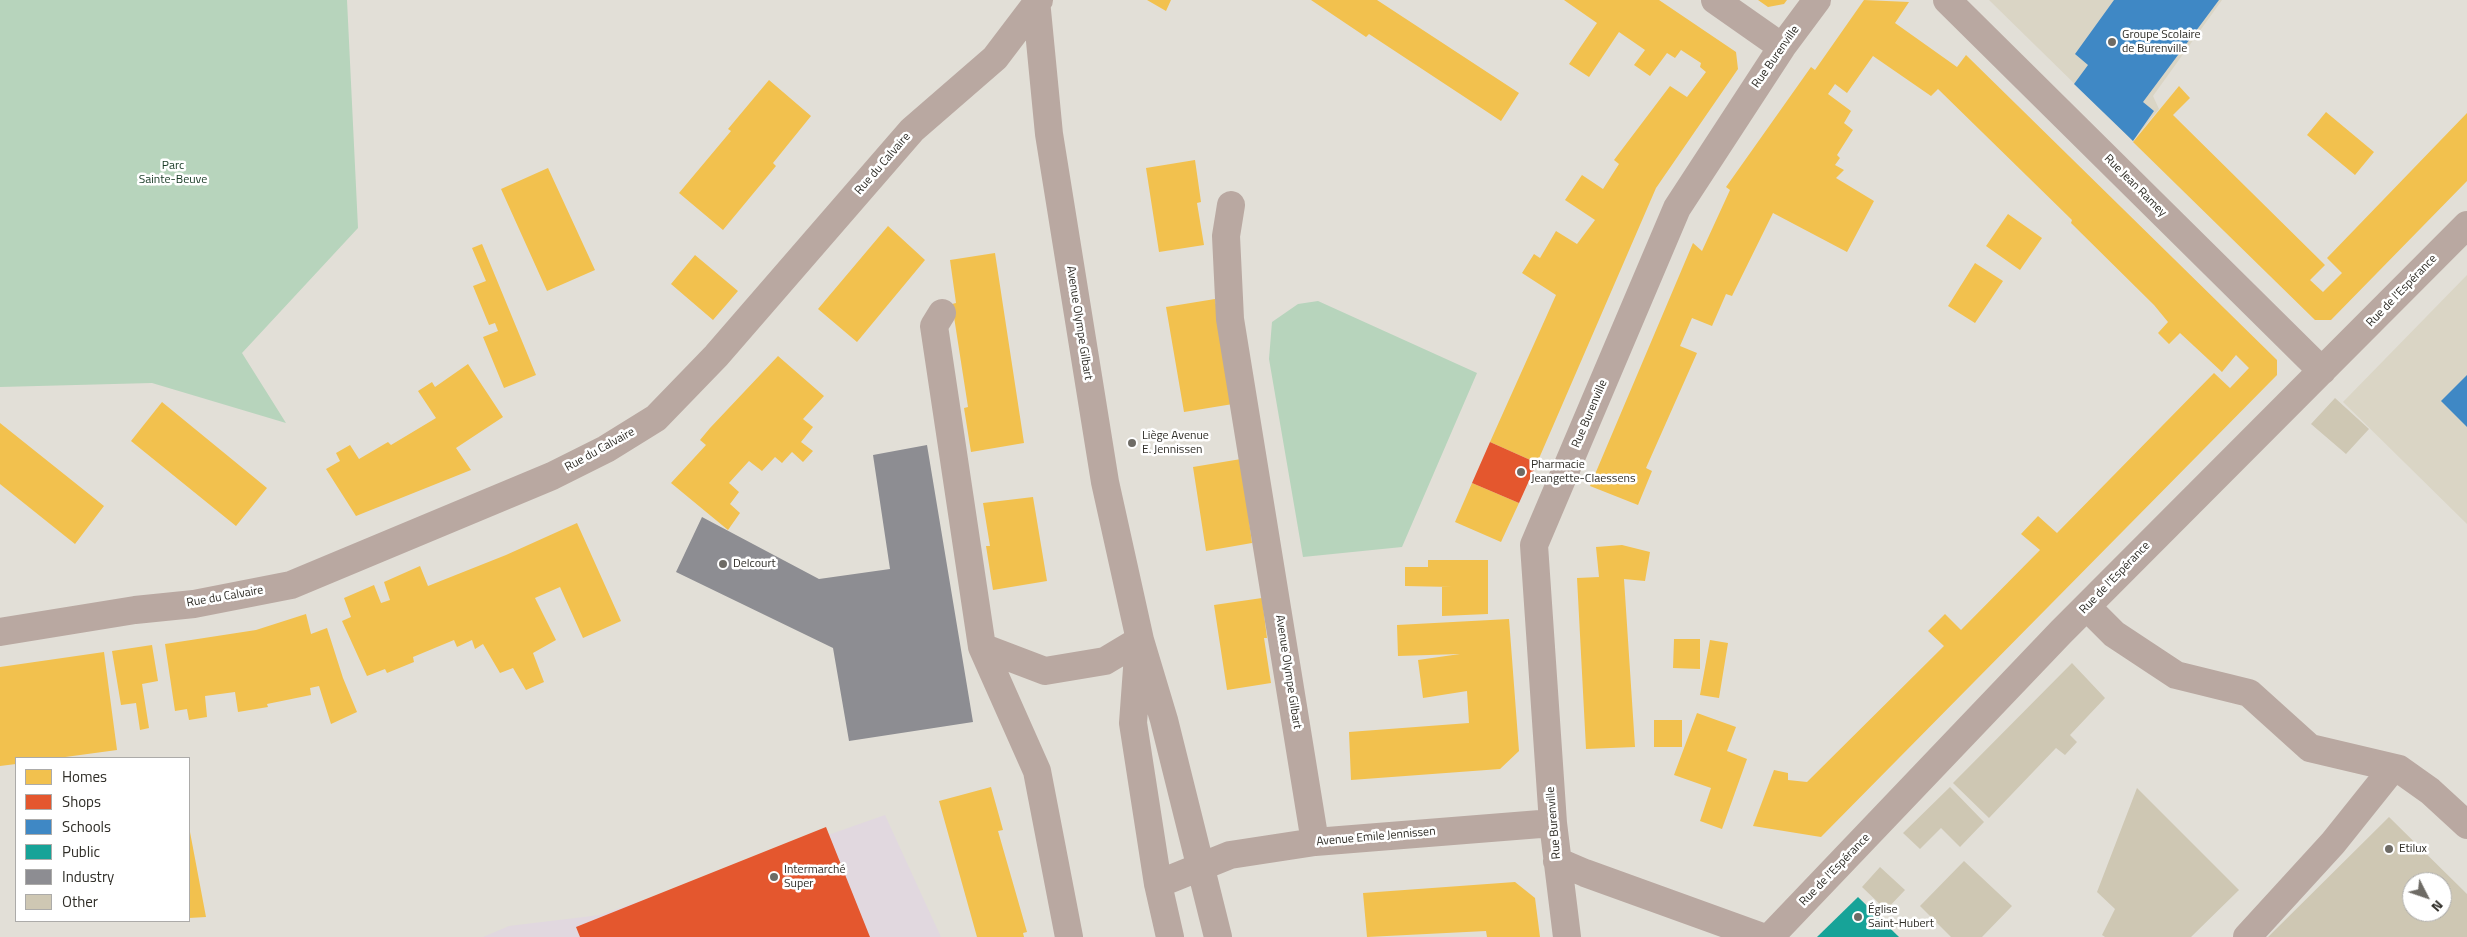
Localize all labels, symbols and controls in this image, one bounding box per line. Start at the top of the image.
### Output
street label: Rue Burenville [1749,23,1803,91]
place label: Groupe Scolaire de Burenville [2122,28,2201,56]
marker: Groupe Scolaire de Burenville [2106,36,2118,48]
street label: Rue du Calvaire [852,130,914,198]
street label: Rue Jean Ramey [2101,152,2169,220]
park label: Parc Sainte-Beuve [139,159,207,187]
street label: Rue de l'Espérance [2364,252,2440,330]
street label: Avenue Olympe Gilbart [1063,265,1095,381]
street label: Rue Burenville [1569,378,1611,450]
street label: Rue du Calvaire [563,425,637,475]
place label: Liège Avenue E. Jennissen [1142,429,1209,457]
marker: Liège Avenue E. Jennissen [1126,437,1138,449]
place label: Pharmacie Jeangette-Claessens [1531,458,1635,486]
marker: Pharmacie Jeangette-Claessens [1515,466,1527,478]
street label: Rue de l'Espérance [2077,539,2153,617]
place label: Delcourt [733,557,776,571]
marker: Delcourt [717,558,729,570]
street label: Rue du Calvaire [186,583,264,611]
street label: Avenue Olympe Gilbart [1272,614,1304,730]
legend [15,757,190,922]
text: Homes [62,765,107,788]
street label: Rue Burenville [1544,786,1564,860]
text: Shops [62,790,101,813]
text: Schools [62,815,111,838]
street label: Avenue Emile Jennissen [1316,825,1436,849]
street label: Rue de l'Espérance [1797,831,1873,909]
text: Public [62,840,100,863]
place label: Etilux [2399,842,2427,856]
marker: Etilux [2383,843,2395,855]
place label: Intermarché Super [784,863,846,891]
text: Industry [62,865,114,888]
marker: Intermarché Super [768,871,780,883]
north arrow [2402,872,2452,922]
text: Other [62,890,98,913]
text: N [2427,896,2449,917]
place label: Église Saint-Hubert [1868,903,1934,931]
marker: Église Saint-Hubert [1852,911,1864,923]

